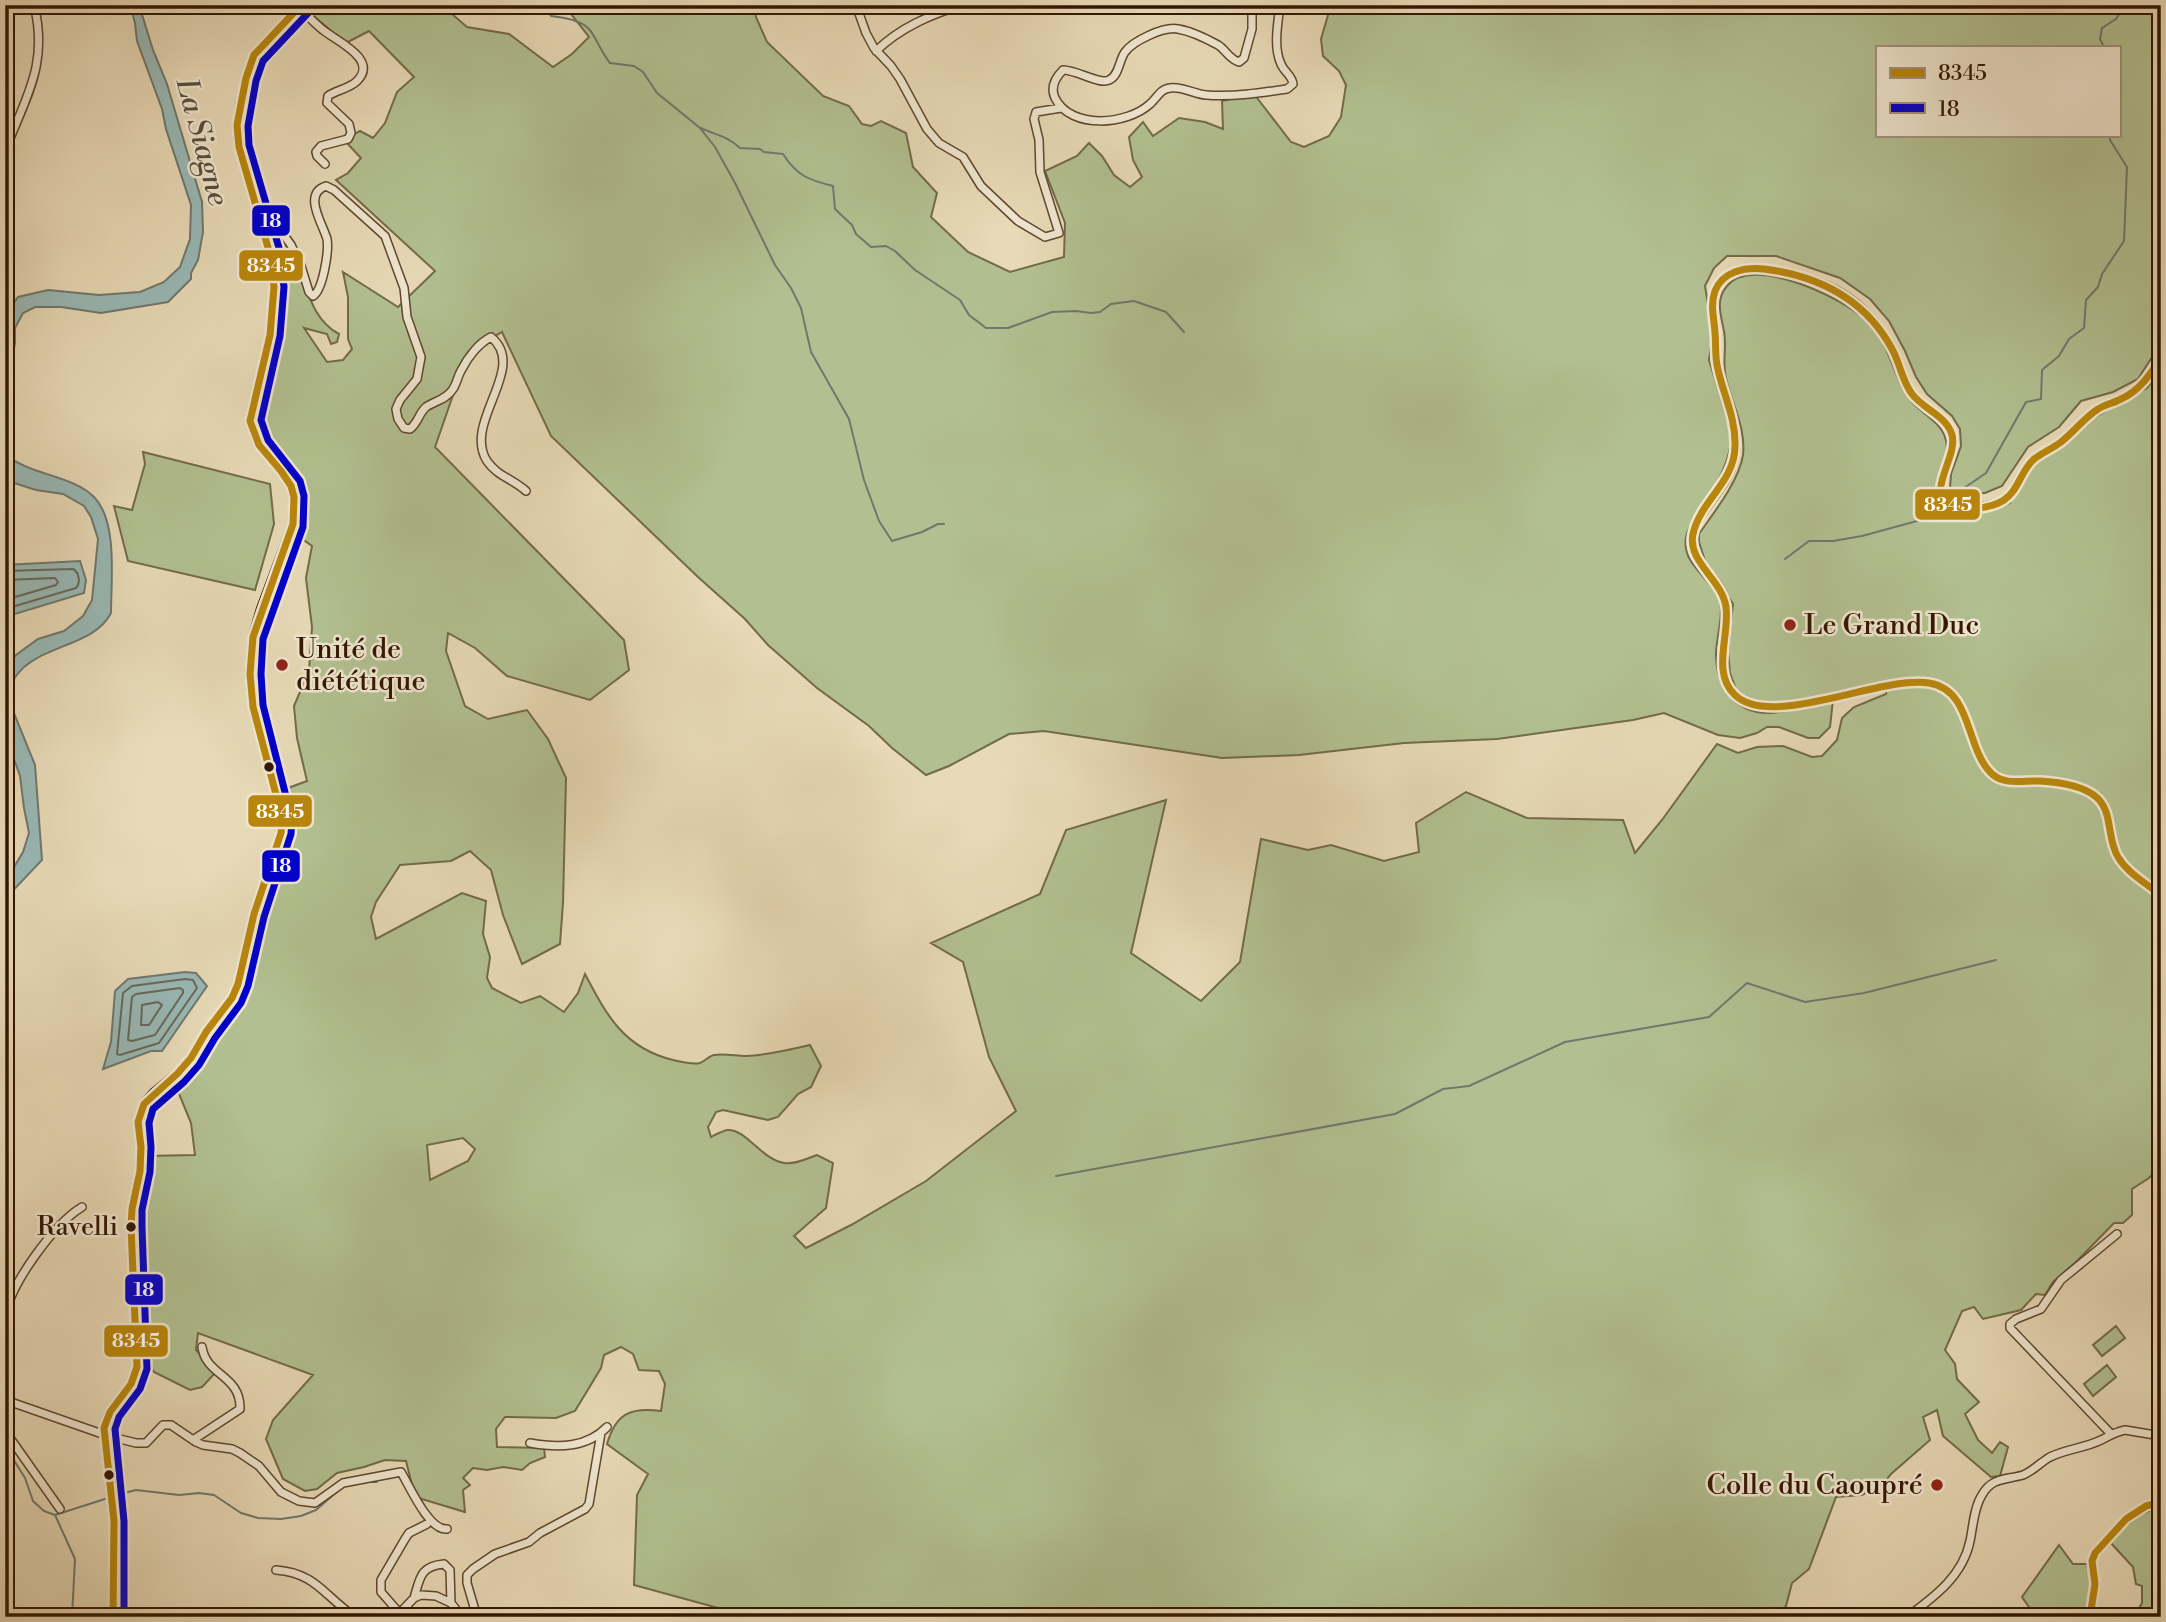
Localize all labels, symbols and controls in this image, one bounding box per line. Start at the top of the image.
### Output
legend [1876,46,2120,136]
text: 8345 [1938,61,1987,87]
water label: La Siagne [167,73,237,210]
text: 18 [1938,97,1960,123]
line badge: 18 [251,204,291,237]
text: 18 [261,209,281,233]
line badge: 8345 [238,249,304,282]
text: 8345 [247,254,295,278]
line badge: 8345 [1914,488,1981,521]
text: 8345 [1924,493,1972,517]
place label: Le Grand Duc [1804,608,1979,643]
marker: Le Grand Duc [1782,617,1798,633]
place label: Unité de diététique [296,632,426,699]
marker: Unité de diététique [274,657,290,673]
unlabelled marker [262,760,276,774]
line badge: 8345 [247,794,313,828]
text: 8345 [256,800,304,824]
line badge: 18 [261,849,301,883]
text: 18 [271,854,291,878]
place label: Ravelli [37,1211,118,1243]
marker: Ravelli [124,1220,138,1234]
line badge: 18 [124,1273,164,1306]
text: 18 [134,1278,154,1302]
line badge: 8345 [103,1324,169,1358]
text: 8345 [112,1329,160,1353]
unlabelled marker [102,1468,116,1482]
place label: Colle du Caoupré [1707,1468,1923,1503]
marker: Colle du Caoupré [1929,1477,1945,1493]

